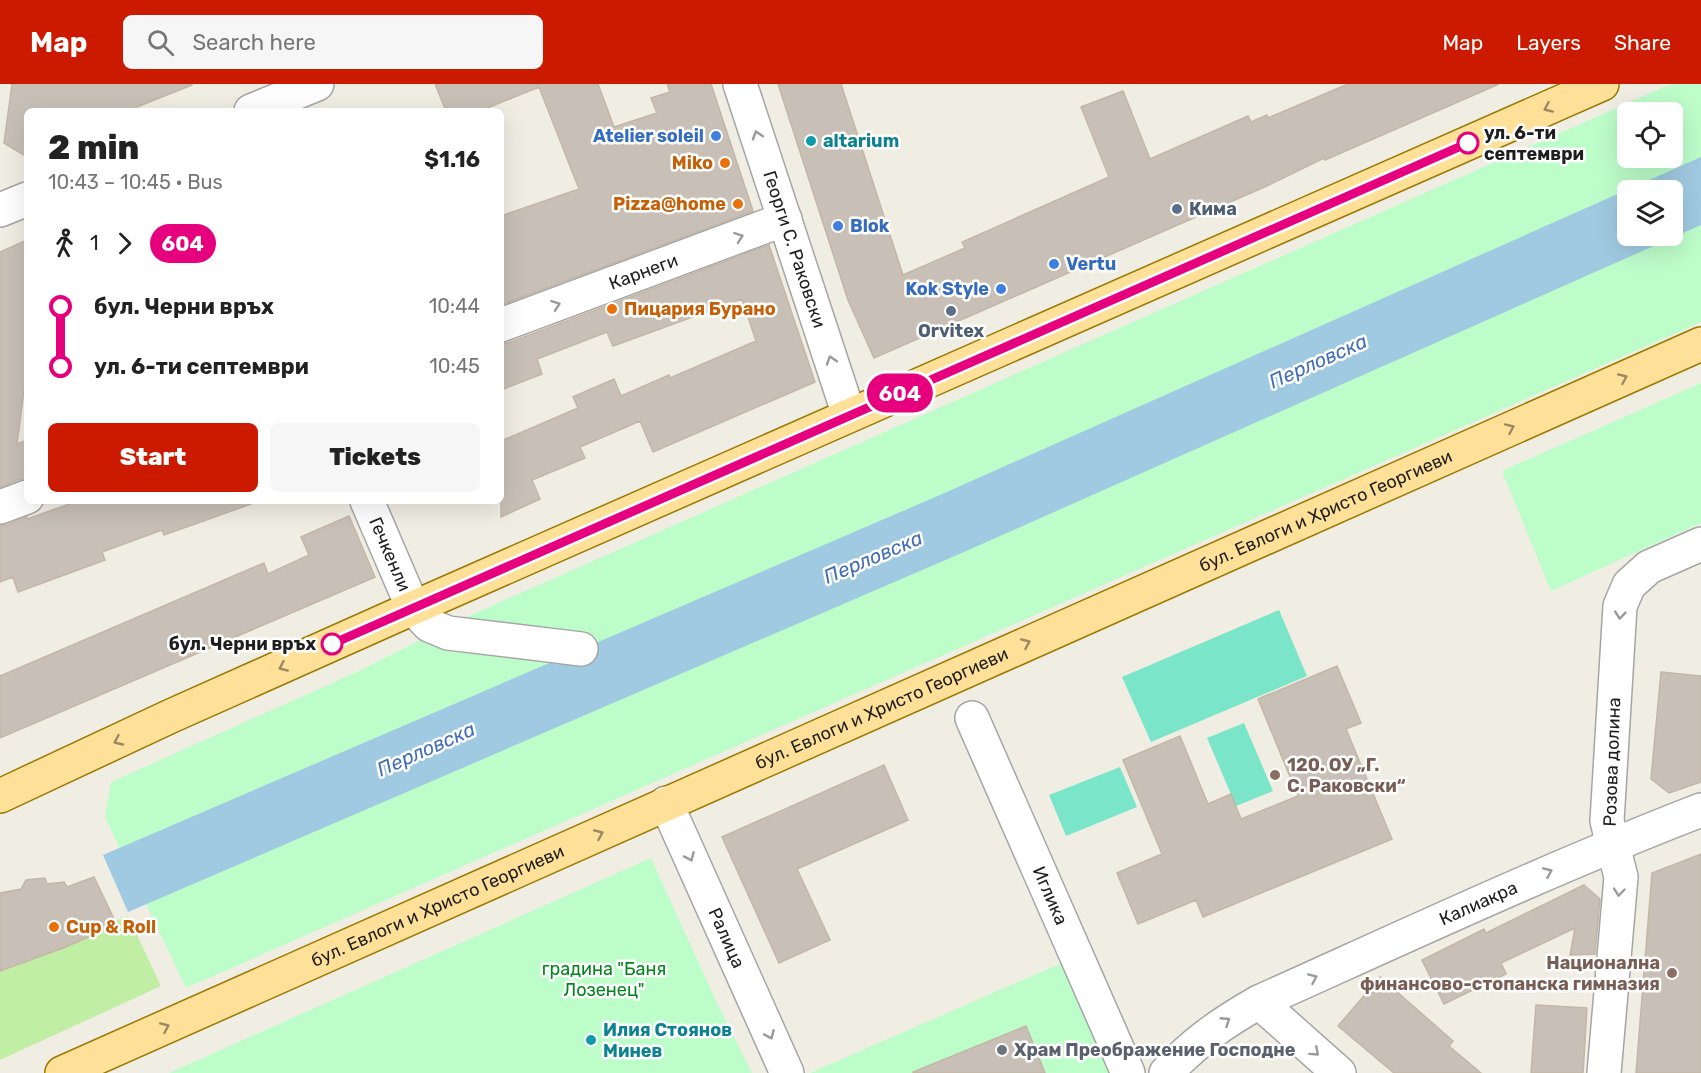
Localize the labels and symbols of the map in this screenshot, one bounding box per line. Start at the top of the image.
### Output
one-way arrow [1543,100,1554,112]
place label: ул. 6-ти септември [1484,122,1584,165]
place label: Atelier soleil [593,125,704,147]
marker: Atelier soleil [709,129,723,143]
one-way arrow [752,130,764,141]
place label: altarium [823,130,899,152]
marker: ул. 6-ти септември [1457,132,1479,154]
marker: altarium [804,134,818,148]
place label: Miko [672,152,713,174]
marker: Miko [718,156,732,170]
street label: Георги С. Раковски [758,168,831,331]
place label: Pizza@home [613,193,726,215]
marker: Pizza@home [731,197,745,211]
place label: Кима [1189,198,1237,220]
marker: Кима [1170,202,1184,216]
place label: Blok [850,215,890,237]
marker: Blok [831,219,845,233]
one-way arrow [733,231,743,244]
street label: Карнеги [606,249,681,295]
place label: Vertu [1066,253,1116,275]
marker: Vertu [1047,257,1061,271]
place label: Kok Style [905,278,989,300]
marker: Kok Style [994,282,1008,296]
place label: Пицария Бурано [624,298,776,320]
one-way arrow [550,299,561,312]
marker: Пицария Бурано [605,302,619,316]
marker: Orvitex [944,304,958,318]
place label: Orvitex [918,320,985,342]
water label: Перловска [1265,329,1371,393]
one-way arrow [826,355,838,366]
line badge: 604 [866,374,934,412]
one-way arrow [1616,374,1627,386]
one-way arrow [1504,423,1515,435]
street label: бул. Евлоги и Христо Георгиеви [1196,445,1456,577]
street label: Гечкенли [364,514,416,595]
water label: Перловска [820,525,926,589]
one-way arrow [1614,611,1627,620]
place label: бул. Черни връх [169,633,316,655]
marker: бул. Черни връх [321,633,343,655]
one-way arrow [1020,638,1031,650]
street label: бул. Евлоги и Христо Георгиеви [752,643,1012,774]
one-way arrow [278,659,289,671]
street label: Розова долина [1599,697,1625,827]
water label: Перловска [373,717,479,781]
one-way arrow [114,734,125,746]
place label: 120. ОУ „Г. С. Раковски“ [1287,754,1406,797]
marker: 120. ОУ „Г. С. Раковски“ [1268,768,1282,782]
one-way arrow [593,829,604,841]
street label: бул. Евлоги и Христо Георгиеви [307,840,568,972]
one-way arrow [683,851,695,862]
street label: Иглика [1028,863,1073,928]
one-way arrow [1541,867,1552,879]
street label: Калиакра [1436,876,1521,930]
one-way arrow [1613,887,1626,896]
street label: Ралица [703,904,750,972]
place label: Cup & Roll [66,916,156,938]
marker: Cup & Roll [47,920,61,934]
place label: Национална финансово-стопанска гимназия [1360,952,1660,995]
park label: градина "Баня Лозенец" [542,958,666,1001]
marker: Национална финансово-стопанска гимназия [1665,966,1679,980]
one-way arrow [1306,973,1317,985]
one-way arrow [1220,1017,1230,1029]
place label: Илия Стоянов Минев [603,1019,732,1062]
one-way arrow [159,1023,170,1035]
one-way arrow [763,1028,775,1039]
marker: Илия Стоянов Минев [584,1033,598,1047]
place label: Храм Преображение Господне [1014,1039,1296,1061]
marker: Храм Преображение Господне [995,1043,1009,1057]
one-way arrow [1308,1045,1319,1056]

